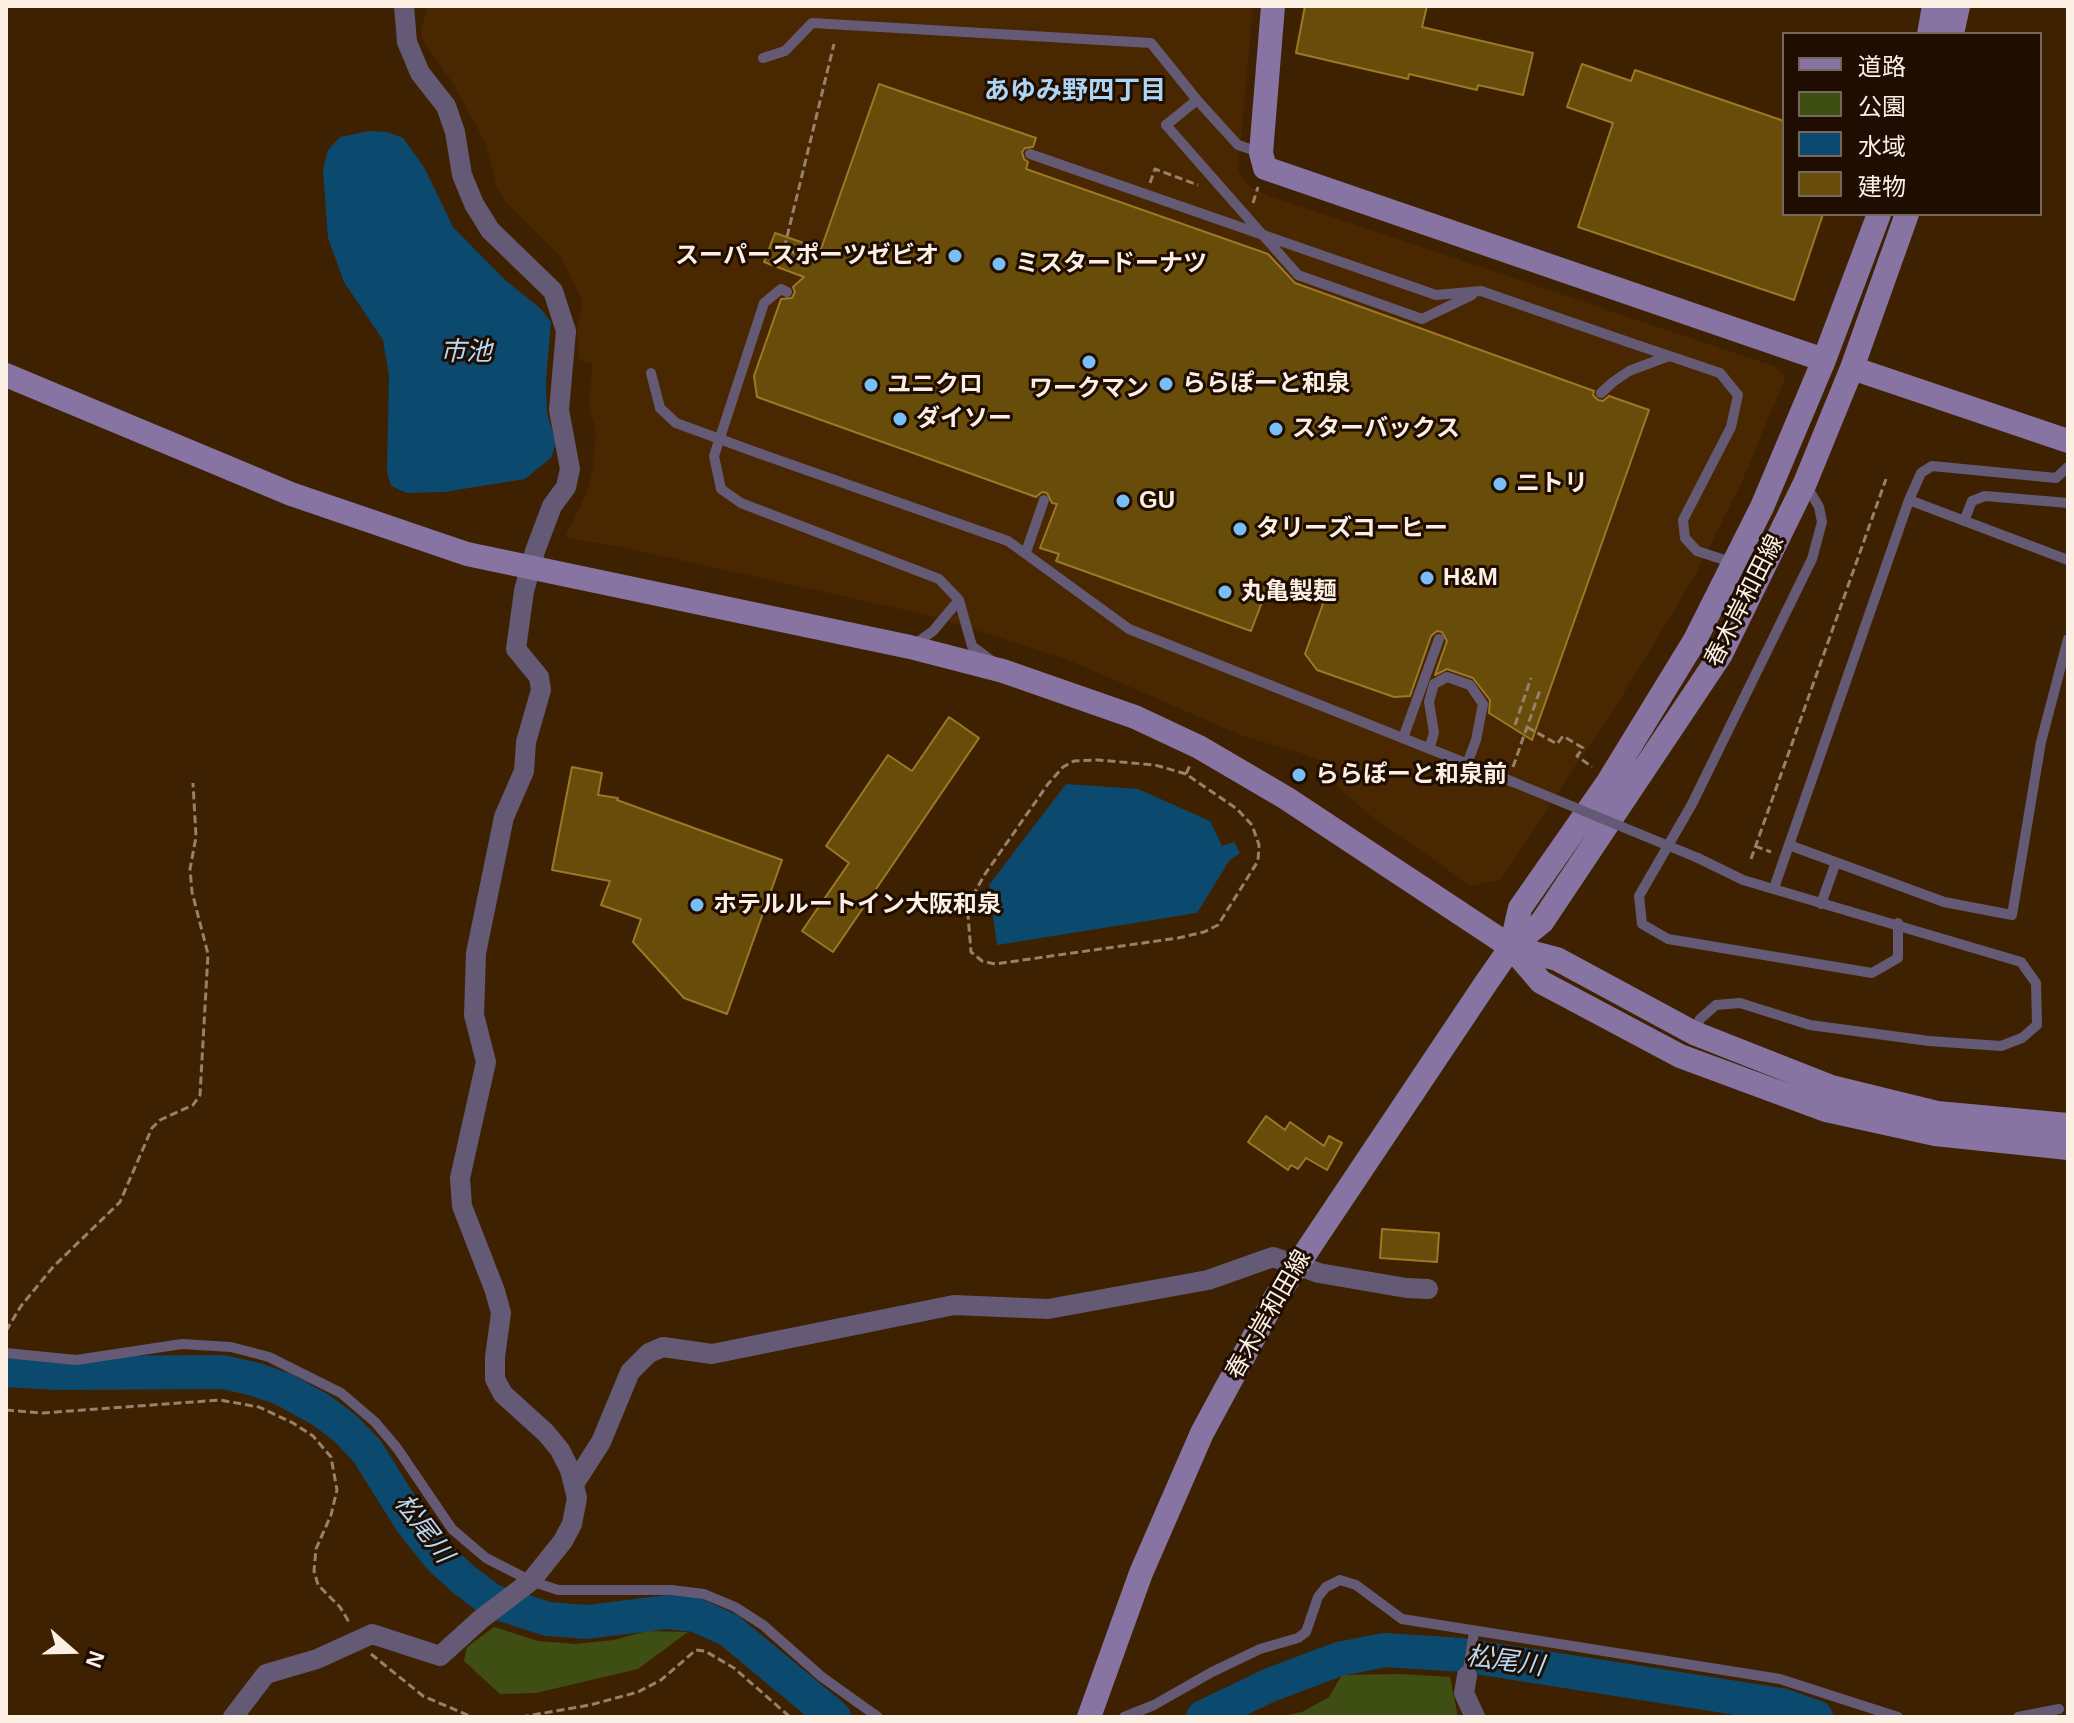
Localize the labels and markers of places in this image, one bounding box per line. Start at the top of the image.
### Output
place label: スーパースポーツゼビオ [675,242,939,270]
marker: スーパースポーツゼビオ [946,247,964,265]
place label: ミスタードーナツ [1015,250,1207,278]
marker: ミスタードーナツ [990,255,1008,273]
marker: ワークマン [1080,353,1098,371]
place label: ららぽーと和泉 [1182,370,1350,398]
place label: ユニクロ [887,371,983,399]
place label: ワークマン [1029,375,1149,403]
marker: ららぽーと和泉 [1157,375,1175,393]
marker: ユニクロ [862,376,880,394]
place label: ダイソー [916,405,1012,433]
marker: ダイソー [891,410,909,428]
place label: スターバックス [1292,415,1460,443]
marker: スターバックス [1267,420,1285,438]
place label: ニトリ [1516,470,1588,498]
marker: ニトリ [1491,475,1509,493]
place label: GU [1139,487,1175,515]
marker: GU [1114,492,1132,510]
place label: タリーズコーヒー [1256,515,1448,543]
marker: タリーズコーヒー [1231,520,1249,538]
place label: H&M [1443,564,1498,592]
marker: H&M [1418,569,1436,587]
place label: 丸亀製麺 [1241,578,1337,606]
marker: 丸亀製麺 [1216,583,1234,601]
place label: ららぽーと和泉前 [1315,761,1507,789]
marker: ららぽーと和泉前 [1290,766,1308,784]
place label: ホテルルートイン大阪和泉 [713,891,1001,919]
marker: ホテルルートイン大阪和泉 [688,896,706,914]

